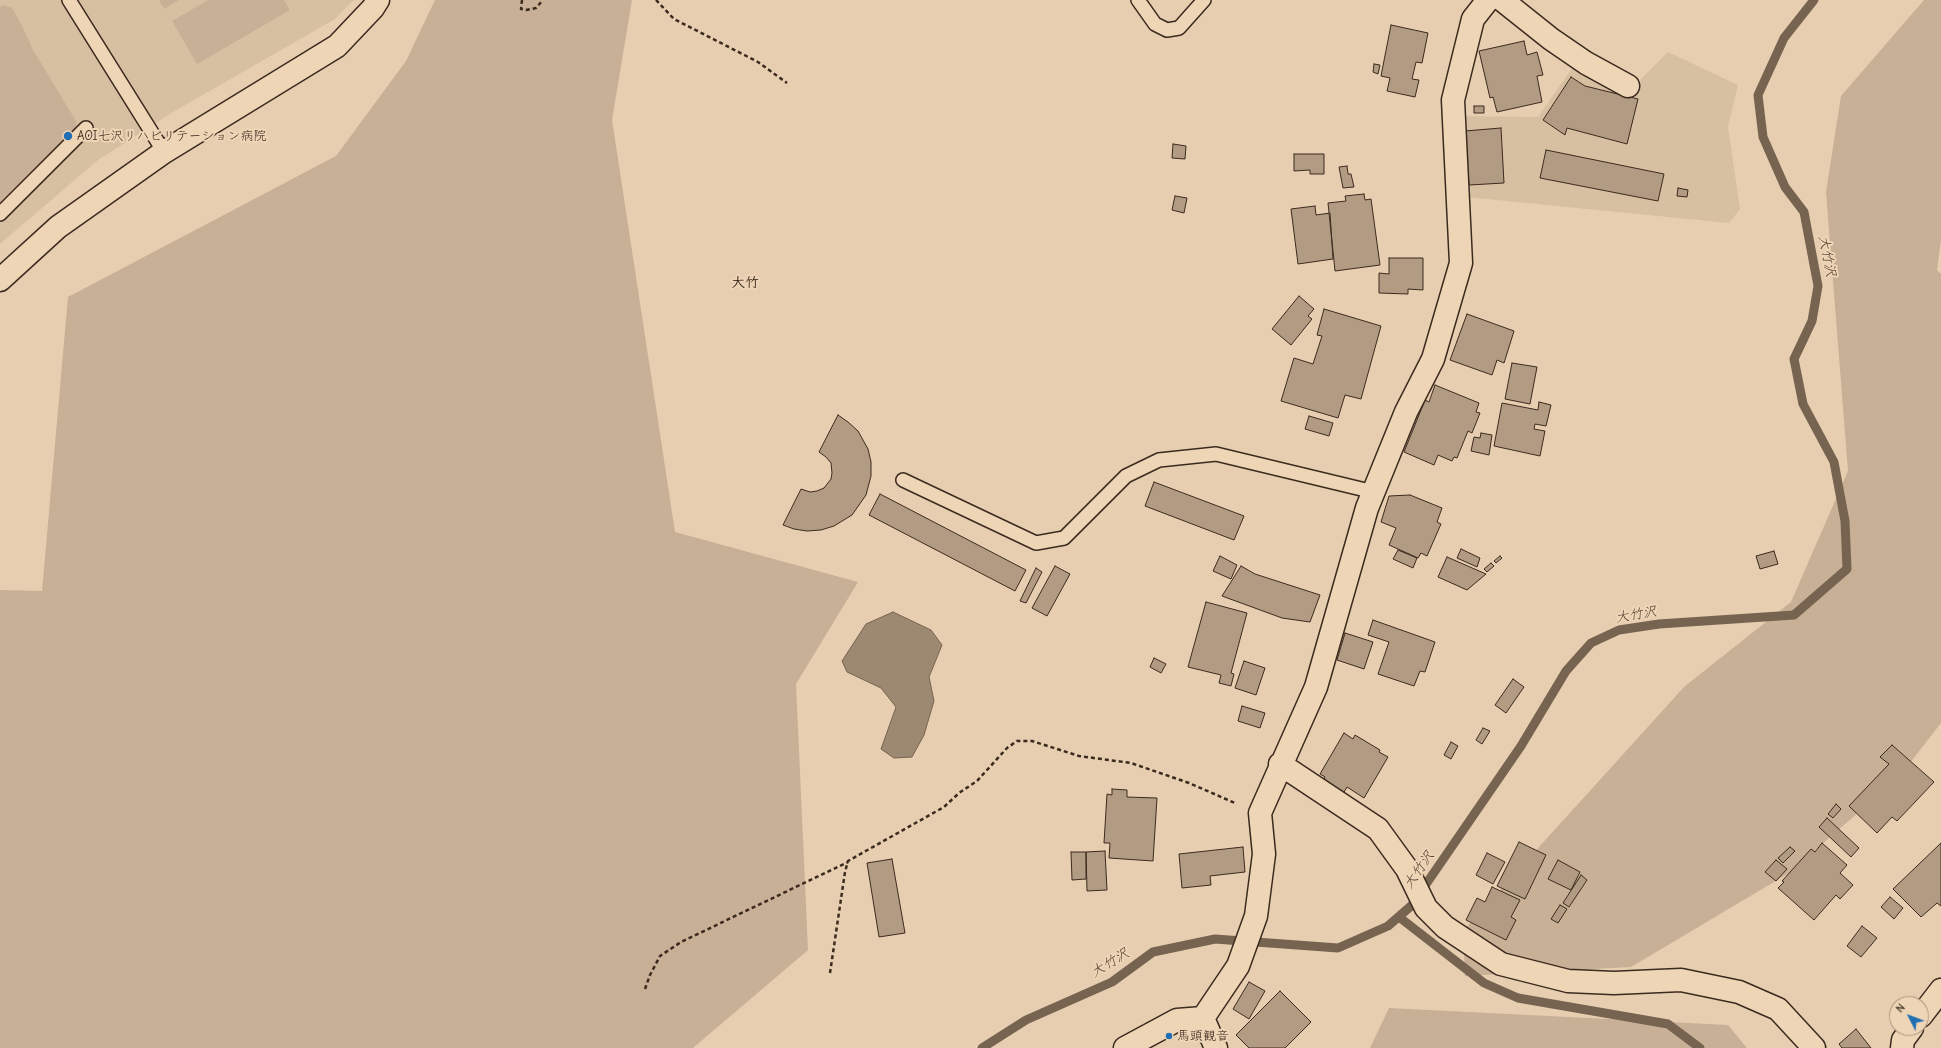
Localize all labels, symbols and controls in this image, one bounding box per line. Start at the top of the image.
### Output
place label: AOI七沢リハビリテーション病院 [77,128,267,144]
marker: AOI七沢リハビリテーション病院 [62,130,74,142]
water label: 大竹沢 [1815,234,1839,278]
district label: 大竹 [731,275,759,291]
water label: 大竹沢 [1614,603,1658,627]
water label: 大竹沢 [1400,848,1438,892]
water label: 大竹沢 [1088,945,1132,981]
north arrow [1889,996,1929,1036]
text: N [1893,1001,1908,1015]
place label: 馬頭観音 [1177,1028,1229,1044]
marker: 馬頭観音 [1164,1031,1174,1041]

